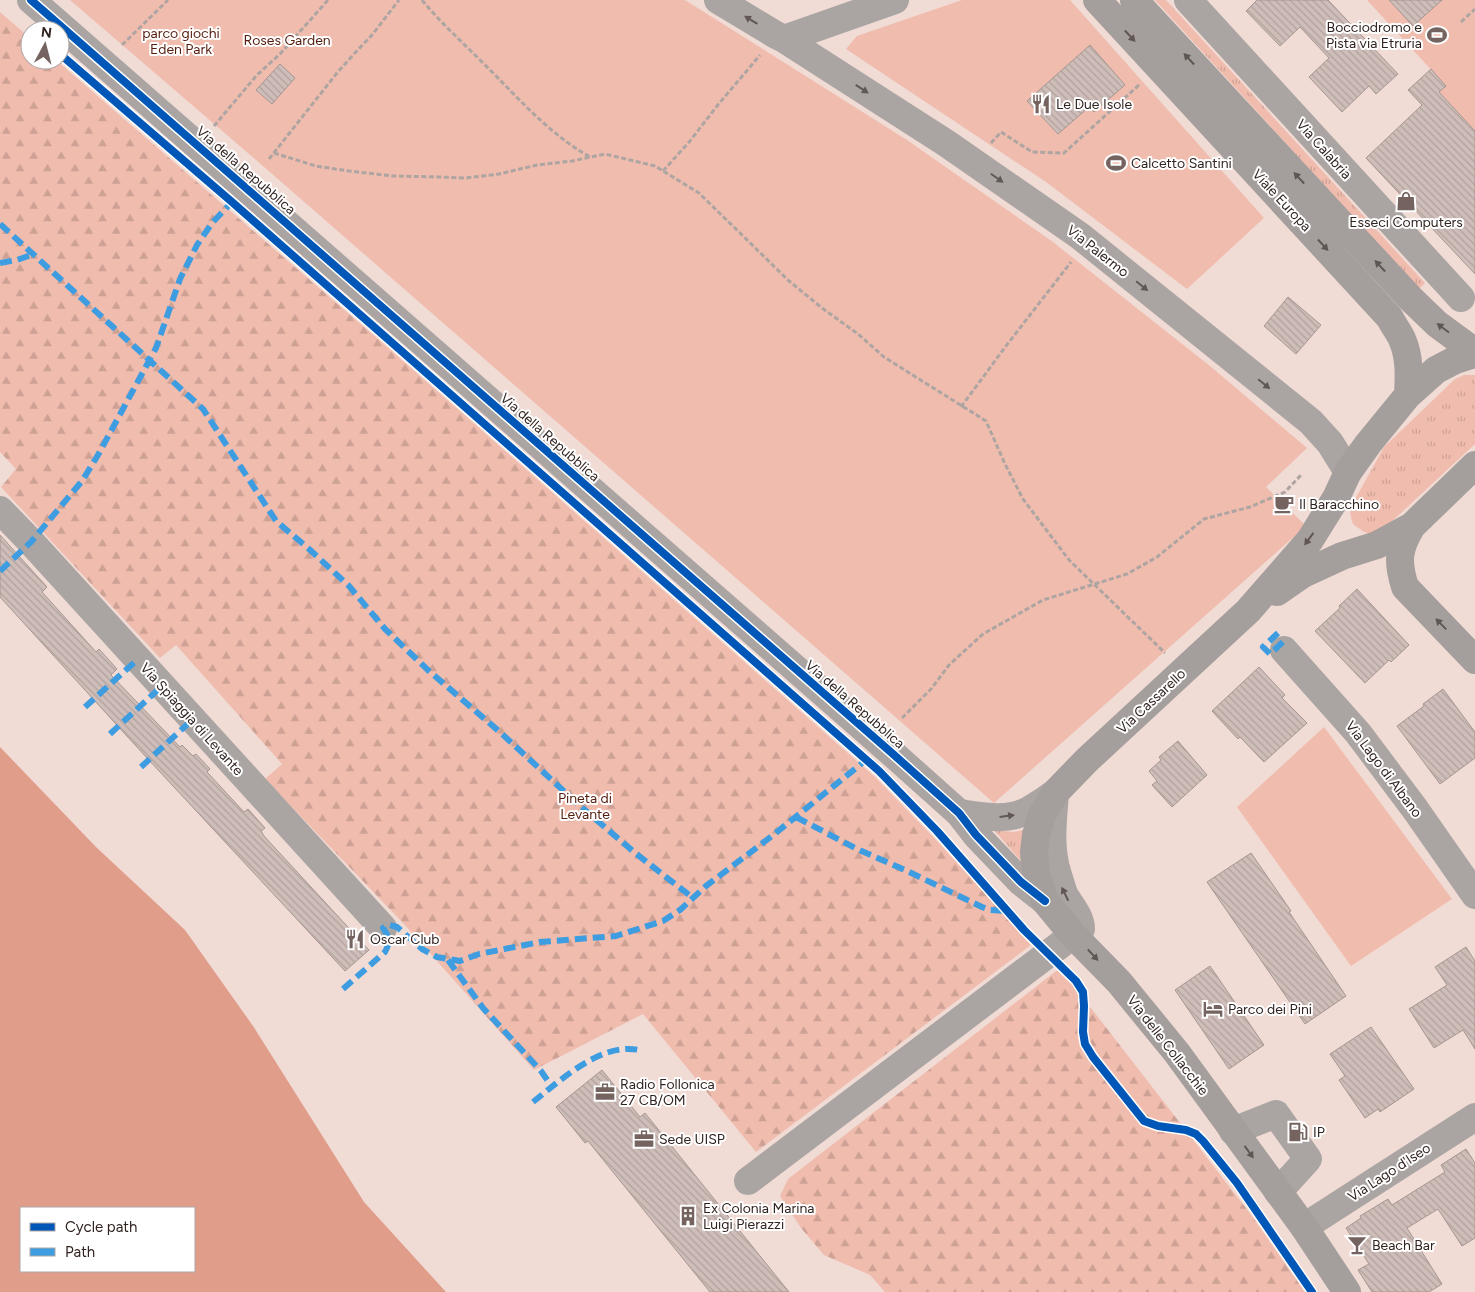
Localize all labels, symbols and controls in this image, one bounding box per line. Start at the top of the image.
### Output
one-way arrow [744,15,757,24]
place label: Bocciodromo e Pista via Etruria [1326,19,1422,52]
north arrow [20,20,70,70]
text: N [40,23,53,42]
sports icon: Bocciodromo e Pista via Etruria [1426,24,1448,46]
park label: parco giochi Eden Park [142,25,220,58]
one-way arrow [1124,29,1136,41]
park label: Roses Garden [243,32,331,49]
one-way arrow [1183,53,1195,65]
one-way arrow [855,84,868,93]
restaurant icon: Le Due Isole [1030,93,1052,115]
place label: Le Due Isole [1056,96,1132,113]
street label: Via Calabria [1292,116,1355,183]
street label: Via della Repubblica [193,123,299,218]
sports icon: Calcetto Santini [1105,152,1127,174]
place label: Calcetto Santini [1131,155,1232,172]
street label: Viale Europa [1249,166,1315,235]
one-way arrow [990,173,1004,183]
one-way arrow [1293,173,1305,185]
shop icon: Esseci Computers [1395,190,1417,212]
place label: Esseci Computers [1349,214,1463,231]
street label: Via Palermo [1063,222,1132,281]
one-way arrow [1317,239,1329,251]
one-way arrow [1374,260,1386,272]
one-way arrow [1135,280,1148,291]
one-way arrow [1437,323,1450,334]
one-way arrow [1258,379,1271,389]
street label: Via della Repubblica [497,390,603,485]
cafe icon: Il Baracchino [1273,493,1295,515]
place label: Il Baracchino [1299,496,1379,513]
one-way arrow [1304,532,1315,545]
one-way arrow [1435,619,1447,631]
street label: Via della Repubblica [802,657,908,752]
street label: Via Spiaggia di Levante [137,660,247,779]
street label: Via Cassarello [1114,665,1189,737]
street label: Via Lago di Albano [1342,718,1425,821]
park label: Pineta di Levante [558,790,612,823]
one-way arrow [999,812,1015,820]
one-way arrow [1061,887,1069,901]
restaurant icon: Oscar Club [344,928,366,950]
place label: Oscar Club [370,931,439,948]
one-way arrow [1087,949,1099,961]
street label: Via delle Collacchie [1123,992,1212,1099]
hotel icon: Parco dei Pini [1202,998,1224,1020]
place label: Parco dei Pini [1228,1001,1312,1018]
place label: Radio Follonica 27 CB/OM [620,1076,715,1109]
office icon: Radio Follonica 27 CB/OM [594,1081,616,1103]
fuel station icon: IP [1287,1121,1309,1143]
place label: IP [1313,1124,1325,1141]
office icon: Sede UISP [633,1128,655,1150]
place label: Sede UISP [659,1131,725,1148]
street label: Via Lago d'Iseo [1345,1139,1434,1205]
one-way arrow [1244,1145,1254,1159]
place label: Ex Colonia Marina Luigi Pierazzi [703,1200,814,1233]
building icon: Ex Colonia Marina Luigi Pierazzi [677,1205,699,1227]
legend [20,1207,195,1272]
text: Cycle path [65,1218,137,1236]
bar icon: Beach Bar [1346,1234,1368,1256]
place label: Beach Bar [1372,1237,1435,1254]
text: Path [65,1243,95,1261]

